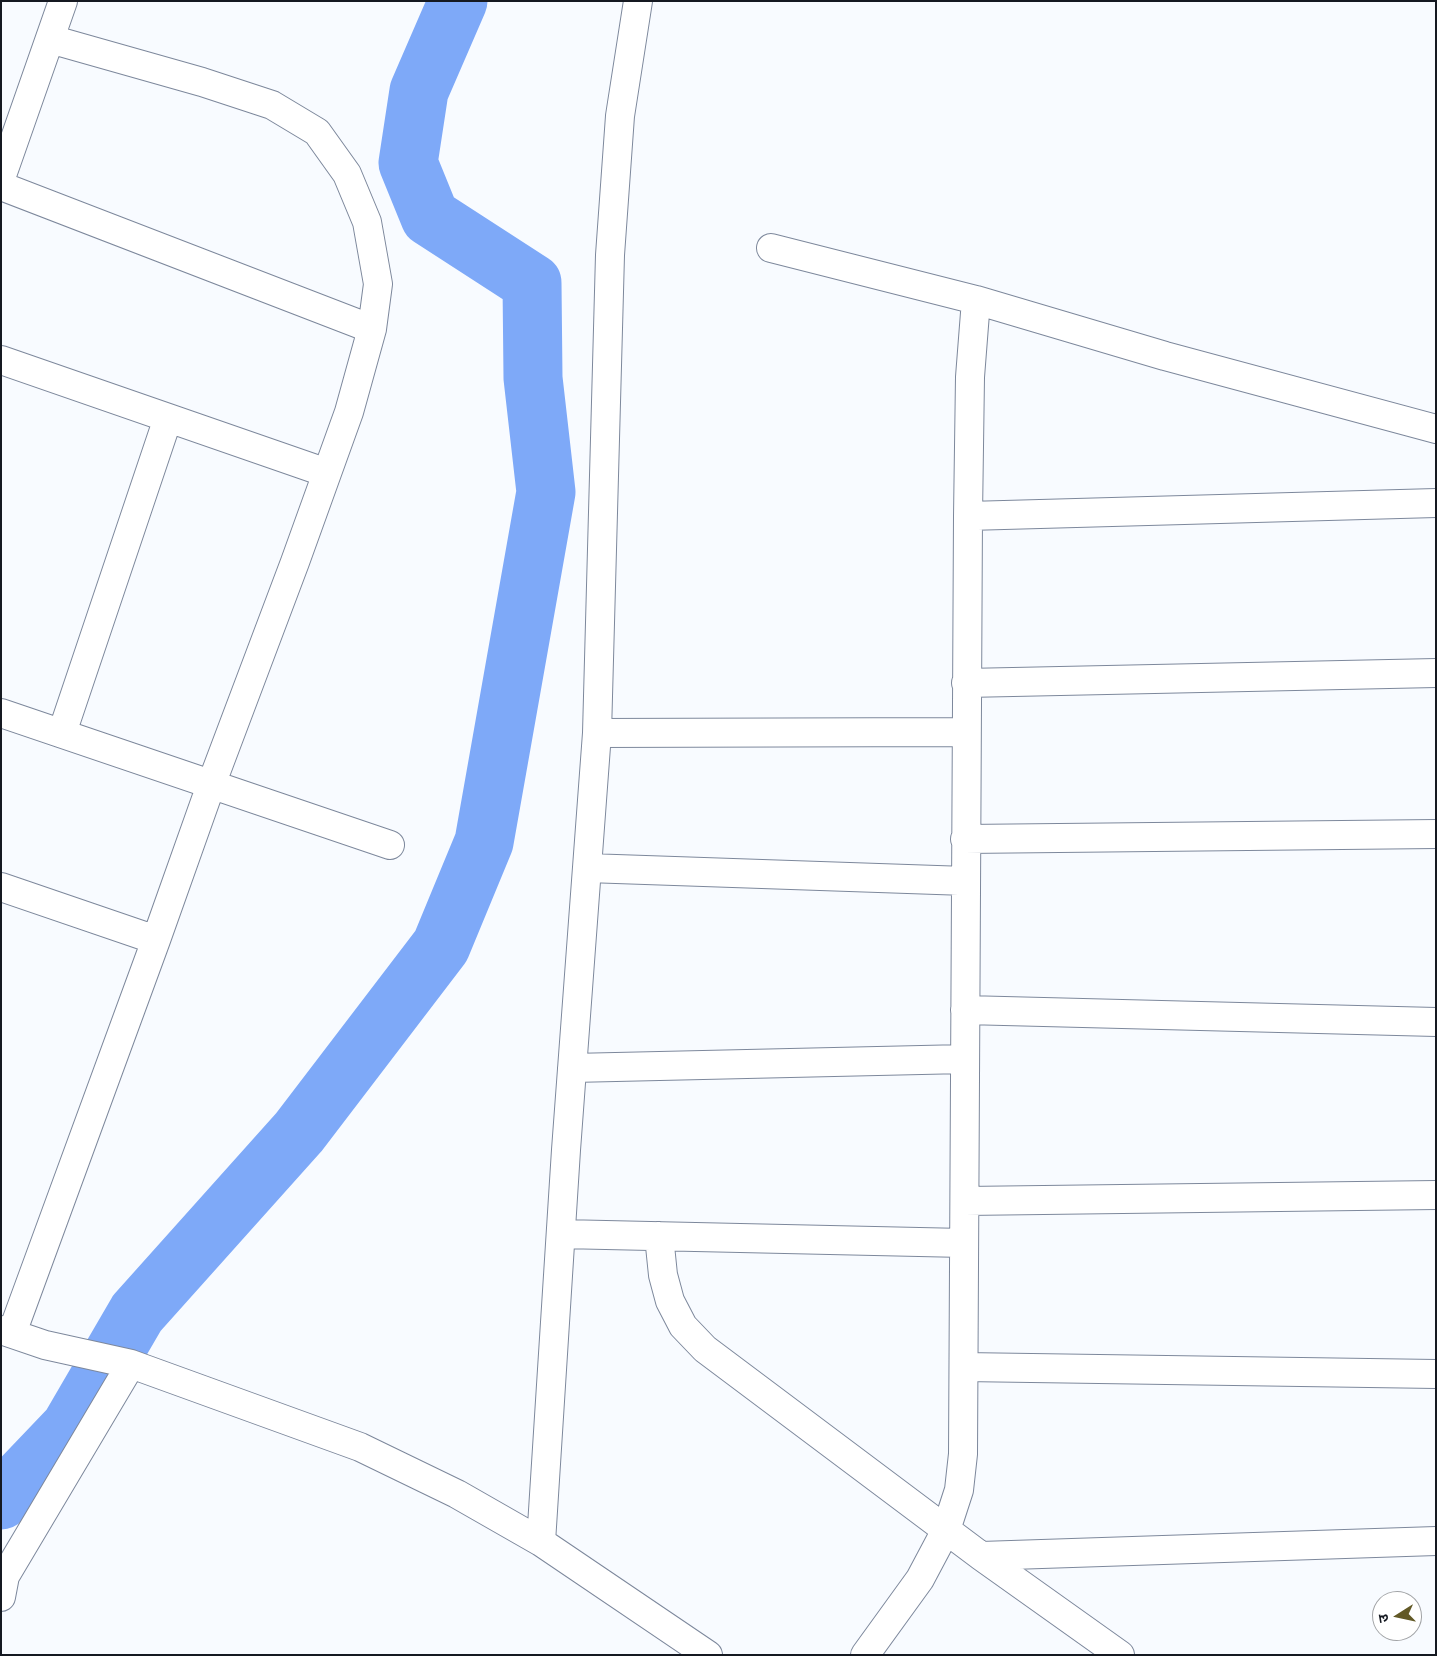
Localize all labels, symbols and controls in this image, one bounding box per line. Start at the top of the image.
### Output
north arrow [1372,1591,1422,1641]
text: उ [1374,1613,1392,1624]

